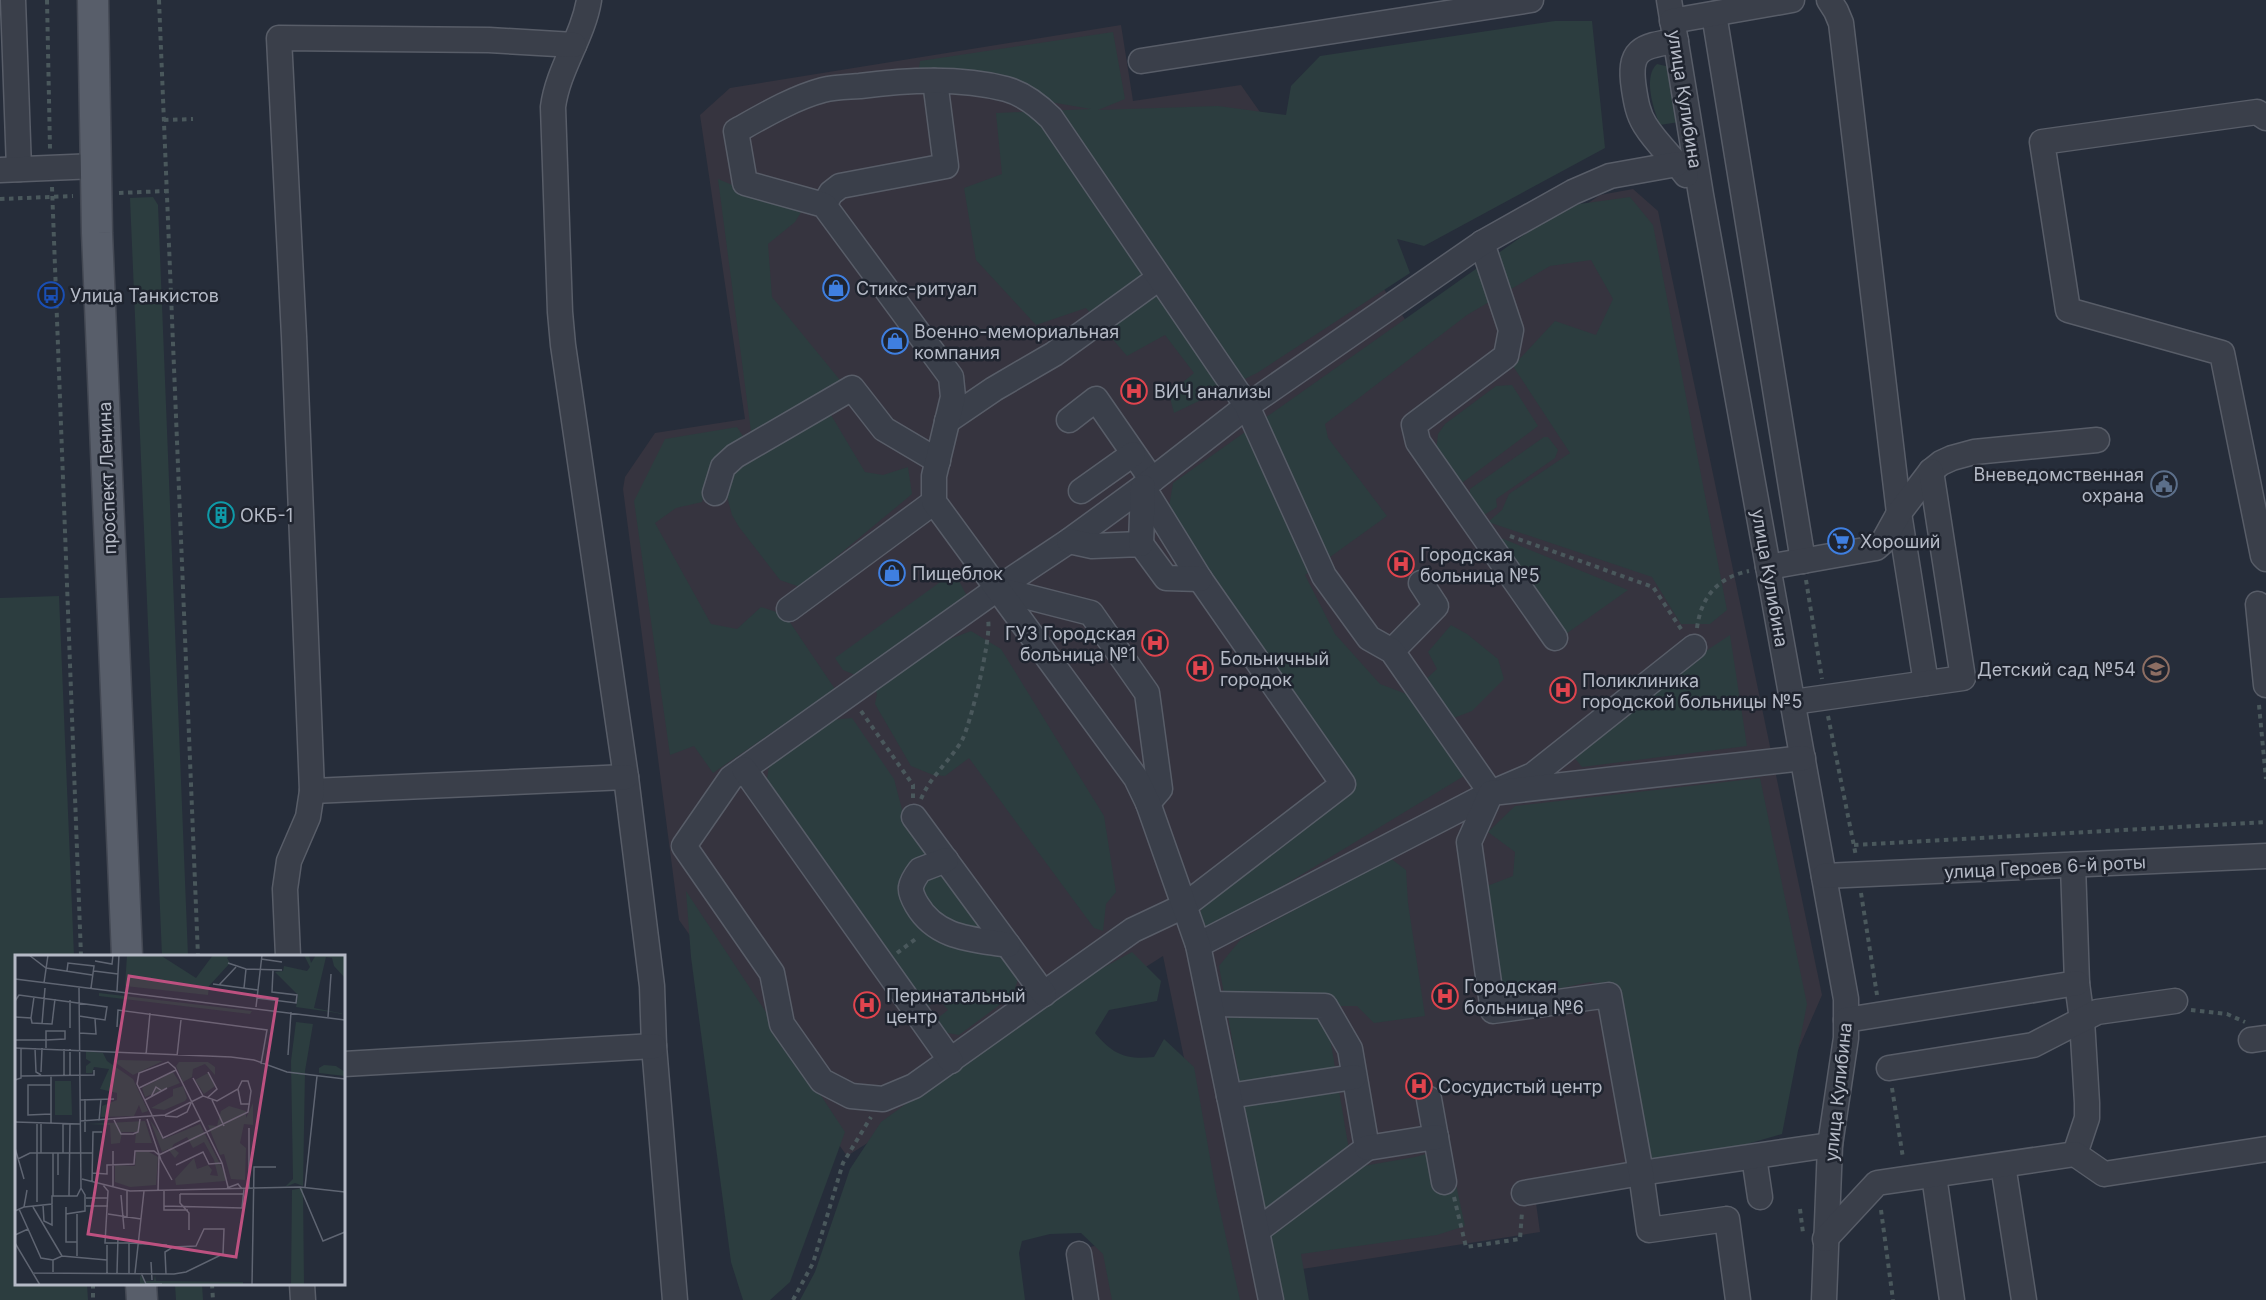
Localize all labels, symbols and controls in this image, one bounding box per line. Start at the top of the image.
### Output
street label: улица Кулибина [1664,28,1706,170]
shop icon: Стикс-ритуал [821,273,851,303]
place label: Стикс-ритуал [856,278,977,299]
bus stop icon: Улица Танкистов [36,280,66,310]
place label: Улица Танкистов [70,285,219,306]
place label: Военно-мемориальная компания [914,321,1119,363]
shop icon: Военно-мемориальная компания [880,326,910,356]
hospital icon: ВИЧ анализы [1119,376,1149,406]
place label: ВИЧ анализы [1154,381,1271,402]
street label: проспект Ленина [94,401,120,555]
place label: Вневедомственная охрана [1973,464,2144,506]
public building icon: Вневедомственная охрана [2149,469,2179,499]
building icon: ОКБ-1 [206,500,236,530]
place label: ОКБ-1 [240,505,293,526]
street label: улица Кулибина [1748,507,1792,649]
supermarket icon: Хороший [1826,526,1856,556]
place label: Хороший [1860,531,1940,552]
place label: Городская больница №5 [1420,544,1540,586]
hospital icon: Городская больница №5 [1386,549,1416,579]
shop icon: Пищеблок [877,558,907,588]
place label: Пищеблок [912,563,1003,584]
place label: ГУЗ Городская больница №1 [1005,623,1136,665]
hospital icon: ГУЗ Городская больница №1 [1140,628,1170,658]
place label: Больничный городок [1220,648,1329,690]
hospital icon: Больничный городок [1185,653,1215,683]
school or university icon: Детский сад №54 [2141,654,2171,684]
place label: Детский сад №54 [1977,659,2136,680]
place label: Поликлиника городской больницы №5 [1582,670,1802,712]
hospital icon: Поликлиника городской больницы №5 [1548,675,1578,705]
street label: улица Героев 6-й роты [1944,851,2146,883]
inset map [15,955,345,1285]
place label: Городская больница №6 [1464,976,1584,1018]
hospital icon: Городская больница №6 [1430,981,1460,1011]
place label: Перинатальный центр [886,985,1026,1027]
hospital icon: Перинатальный центр [852,990,882,1020]
street label: улица Кулибина [1820,1021,1856,1163]
hospital icon: Сосудистый центр [1404,1071,1434,1101]
place label: Сосудистый центр [1438,1076,1603,1097]

